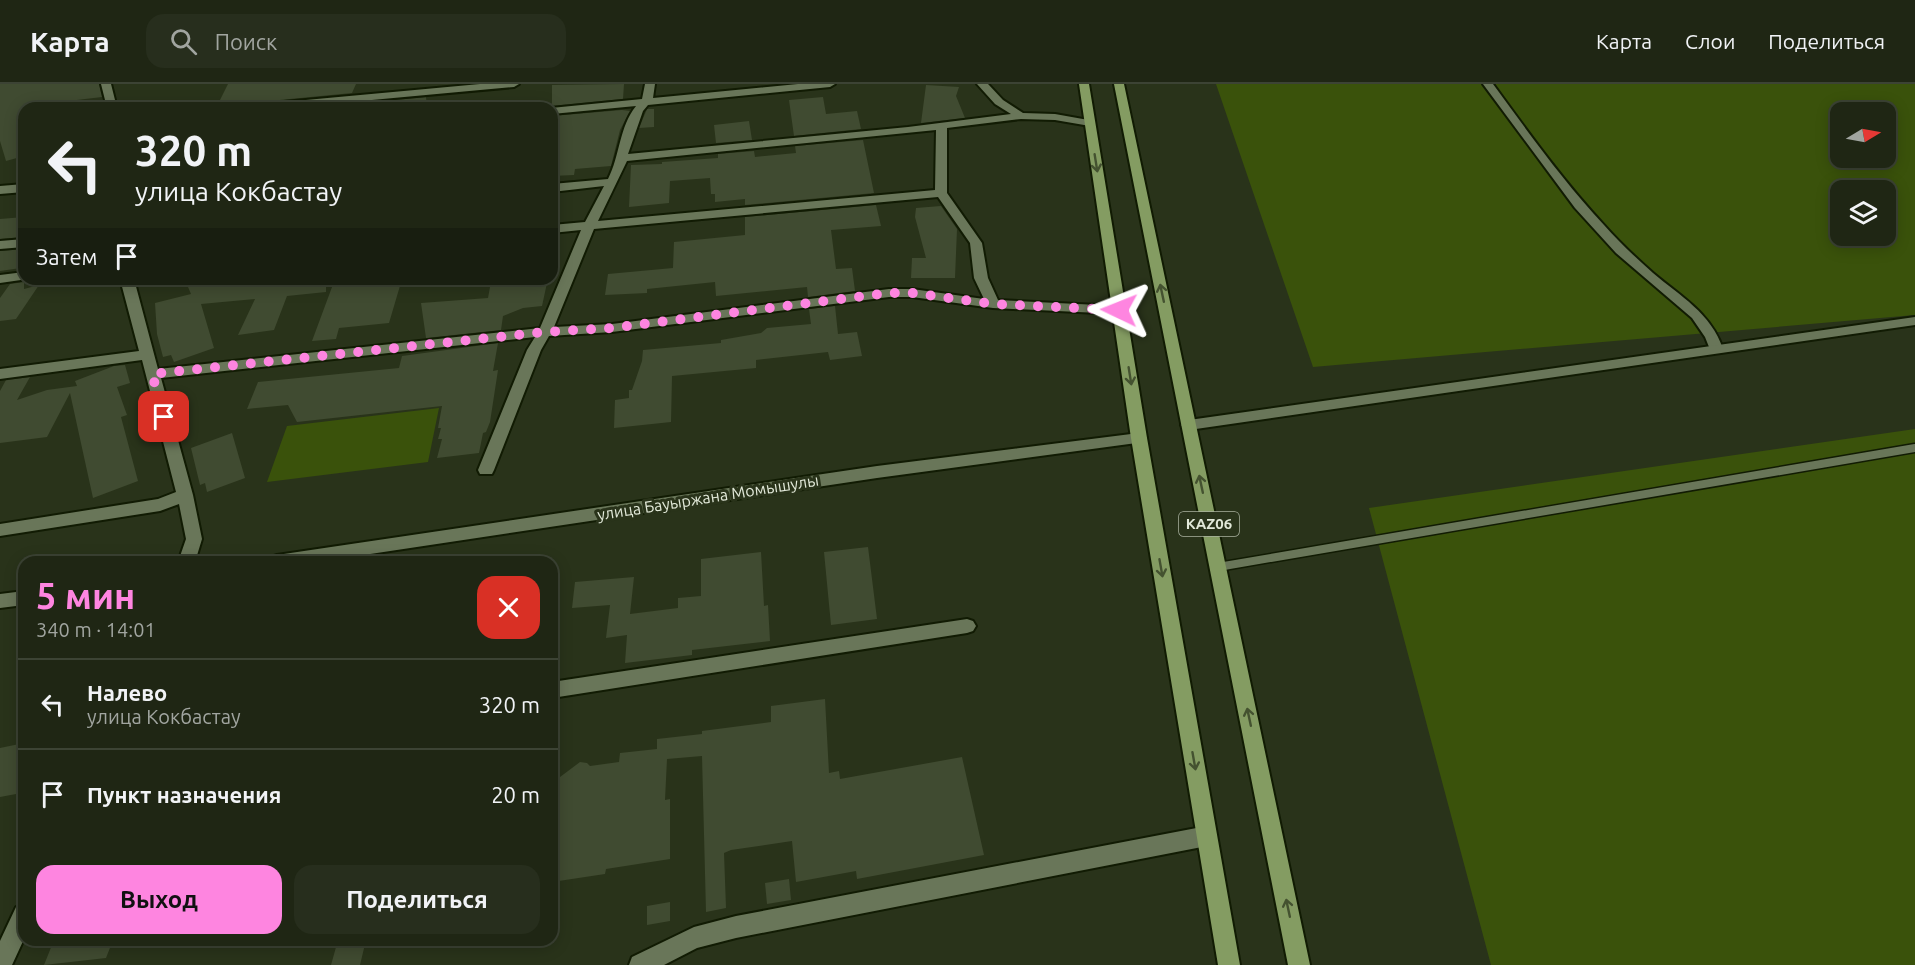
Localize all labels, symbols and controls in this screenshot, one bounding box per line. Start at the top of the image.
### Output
search box [146,14,566,68]
icon: search [167,25,200,58]
text: Карта [30,26,110,57]
text: Поиск [215,29,277,54]
text: Карта [1596,29,1652,53]
text: Слои [1685,29,1735,53]
text: Поделиться [1768,29,1885,53]
north arrow [1830,102,1896,168]
map controls [1830,102,1896,246]
icon: left [36,126,114,204]
text: 320 m [135,127,252,174]
one-way arrow [1091,152,1102,172]
text: улица Кокбастау [135,176,342,206]
button: layers [1830,180,1896,246]
icon: arrive [110,240,143,273]
text: Затем [36,244,98,269]
position arrow [1087,278,1151,342]
one-way arrow [1156,284,1167,304]
one-way arrow [1124,366,1135,385]
pin [138,391,189,442]
icon: arrive [147,400,180,433]
street label: улица Бауыржана Момышулы [596,471,820,523]
one-way arrow [1195,475,1206,495]
road number: KАZ06 [1179,512,1239,536]
one-way arrow [1156,558,1167,578]
text: 5 мин [36,575,135,616]
button: close [477,576,540,639]
text: 340 m · 14:01 [36,618,156,641]
text: Налево [87,680,167,705]
icon: left [36,688,69,721]
text: 320 m [479,692,540,717]
text: улица Кокбастау [87,705,241,728]
one-way arrow [1243,707,1254,727]
one-way arrow [1189,750,1200,770]
icon: arrive [36,778,69,811]
text: Пункт назначения [87,782,281,807]
text: 20 m [491,782,540,807]
button: Выход [36,865,282,934]
button: Поделиться [294,865,540,934]
one-way arrow [1282,898,1293,918]

